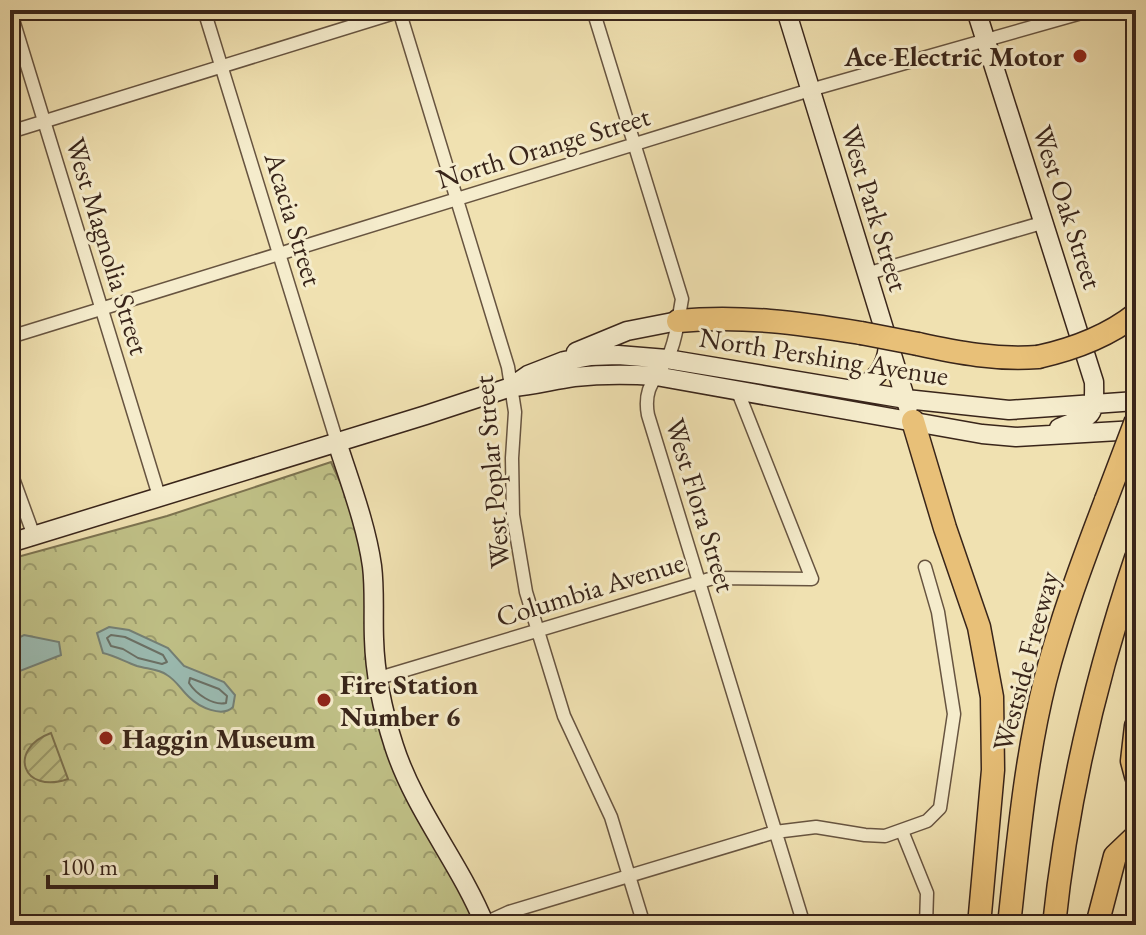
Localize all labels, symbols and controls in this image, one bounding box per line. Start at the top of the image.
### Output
place label: Ace Electric Motor [843,38,1064,74]
marker: Ace Electric Motor [1071,47,1089,65]
street label: North Orange Street [432,97,654,197]
street label: West Park Street [833,120,917,296]
street label: West Oak Street [1025,121,1111,294]
street label: West Magnolia Street [58,133,158,359]
street label: Acacia Street [256,147,331,290]
street label: North Pershing Avenue [697,319,951,393]
street label: West Poplar Street [465,374,517,570]
street label: West Flora Street [658,414,745,596]
street label: Columbia Avenue [491,543,689,635]
street label: Westside Freeway [984,566,1067,755]
place label: Fire Station Number 6 [340,666,479,734]
marker: Fire Station Number 6 [315,691,333,709]
place label: Haggin Museum [122,720,316,756]
marker: Haggin Museum [97,729,115,747]
scale bar [48,839,216,889]
text: 100 m [60,851,118,882]

